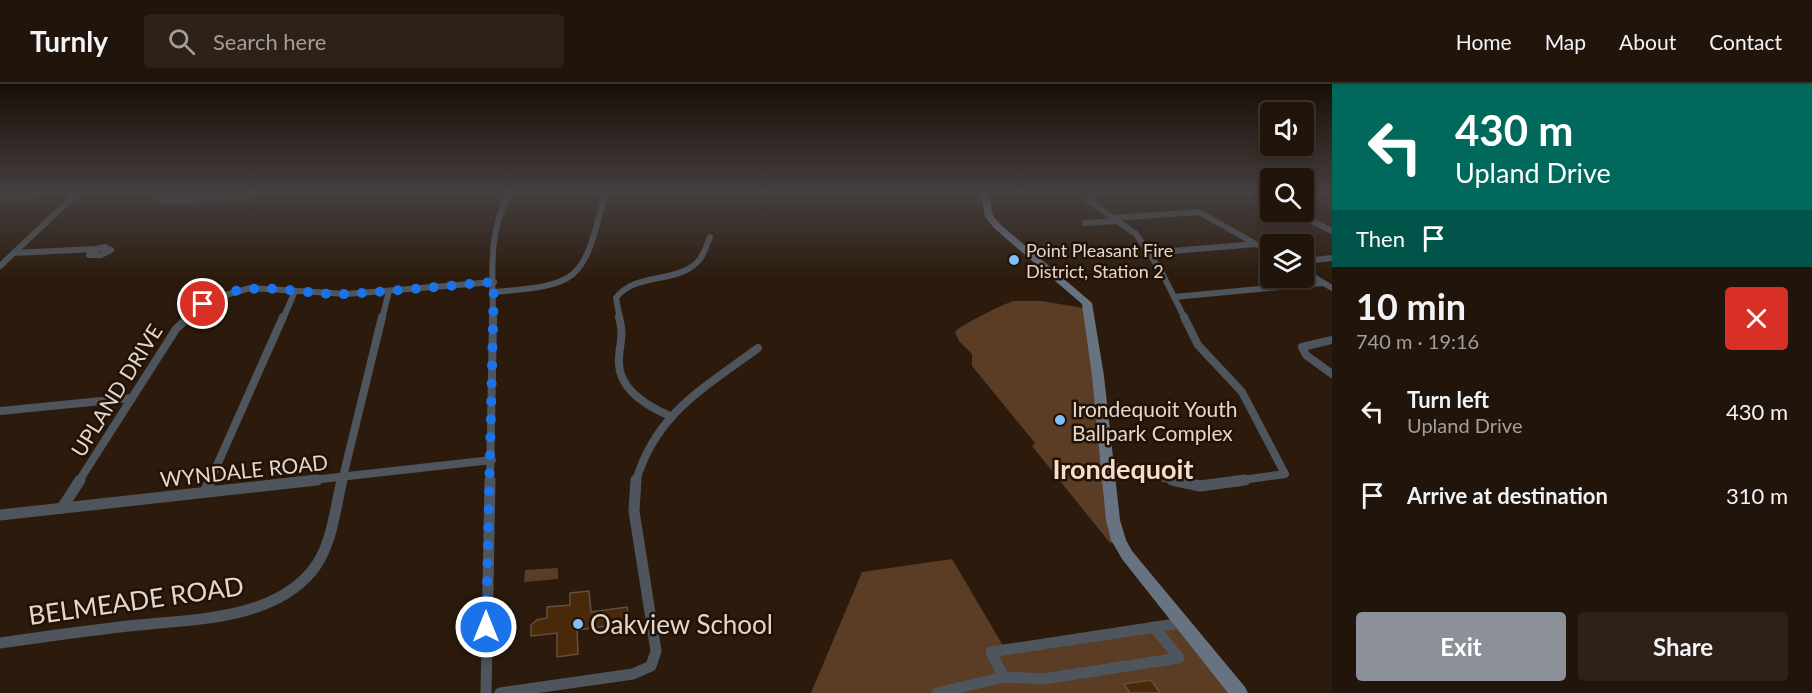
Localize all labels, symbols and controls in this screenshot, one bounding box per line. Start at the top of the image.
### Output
search box [144,14,564,68]
text: Turnly [30,24,108,58]
icon: search [165,25,198,58]
text: Search here [213,28,326,55]
text: Home [1456,29,1512,54]
text: Map [1545,29,1586,54]
text: About [1619,29,1676,54]
text: Contact [1709,29,1782,54]
map controls [1260,102,1314,288]
button: sound [1260,102,1314,156]
text: 430 m [1455,105,1573,155]
icon: left [1356,108,1434,186]
text: Upland Drive [1455,156,1611,189]
button: search [1260,168,1314,222]
icon: arrive [1417,222,1450,255]
text: Then [1356,225,1405,252]
button: layers [1260,234,1314,288]
place label: Point Pleasant Fire District, Station 2 [1026,239,1173,282]
marker: Point Pleasant Fire District, Station 2 [1007,253,1021,267]
pin [177,278,228,329]
text: 10 min [1356,284,1466,328]
icon: arrive [186,287,219,320]
button: close [1725,287,1788,350]
street label: UPLAND DRIVE [65,319,167,461]
text: 740 m · 19:16 [1356,329,1479,353]
text: Turn left [1407,386,1489,413]
icon: left [1356,395,1389,428]
place label: Irondequoit Youth Ballpark Complex [1072,396,1238,445]
text: 430 m [1726,398,1788,425]
marker: Irondequoit Youth Ballpark Complex [1053,413,1067,427]
text: Upland Drive [1407,413,1522,437]
street label: WYNDALE ROAD [159,449,329,491]
district label: Irondequoit [1053,452,1193,485]
icon: arrive [1356,479,1389,512]
text: Arrive at destination [1407,482,1608,509]
text: 310 m [1726,482,1788,509]
street label: BELMEADE ROAD [26,569,246,631]
position arrow [454,595,518,659]
place label: Oakview School [590,608,773,640]
button: Exit [1356,612,1566,681]
button: Share [1578,612,1788,681]
marker: Oakview School [571,617,585,631]

